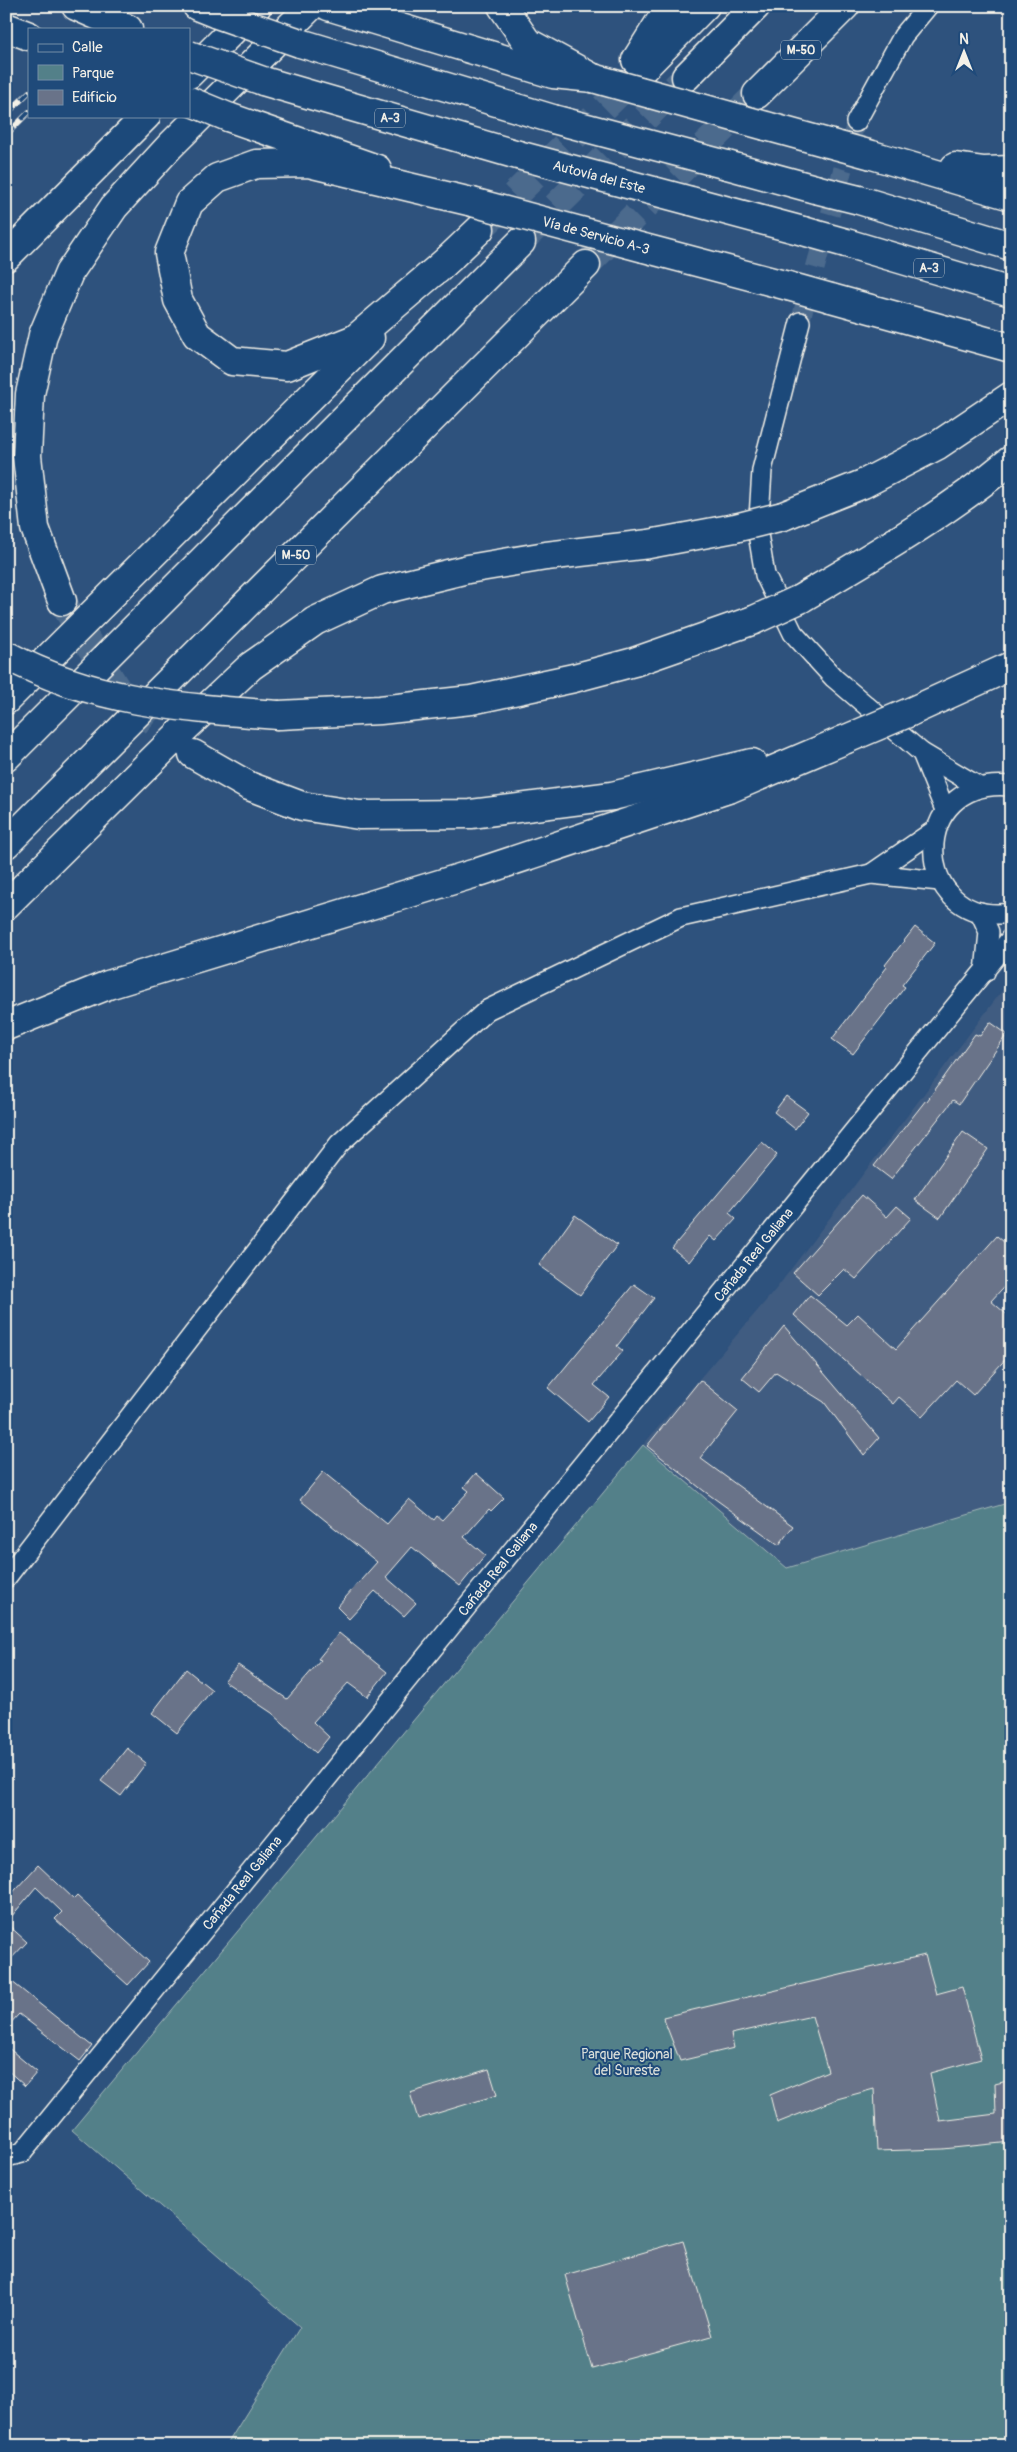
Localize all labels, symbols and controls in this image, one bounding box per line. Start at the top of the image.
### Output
legend [28,28,190,118]
north arrow [940,28,990,78]
text: N [959,31,969,48]
text: Calle [72,38,103,57]
road number: M-50 [781,40,821,60]
text: Parque [72,64,115,83]
text: Edificio [72,88,117,107]
road number: A-3 [375,109,405,128]
street label: Autovía del Este [551,157,647,198]
street label: Vía de Servicio A-3 [540,213,652,258]
road number: A-3 [914,258,944,278]
road number: M-50 [276,546,316,564]
street label: Cañada Real Galiana [710,1204,797,1305]
street label: Cañada Real Galiana [455,1518,541,1619]
street label: Cañada Real Galiana [199,1833,286,1934]
park label: Parque Regional del Sureste [581,2046,673,2079]

